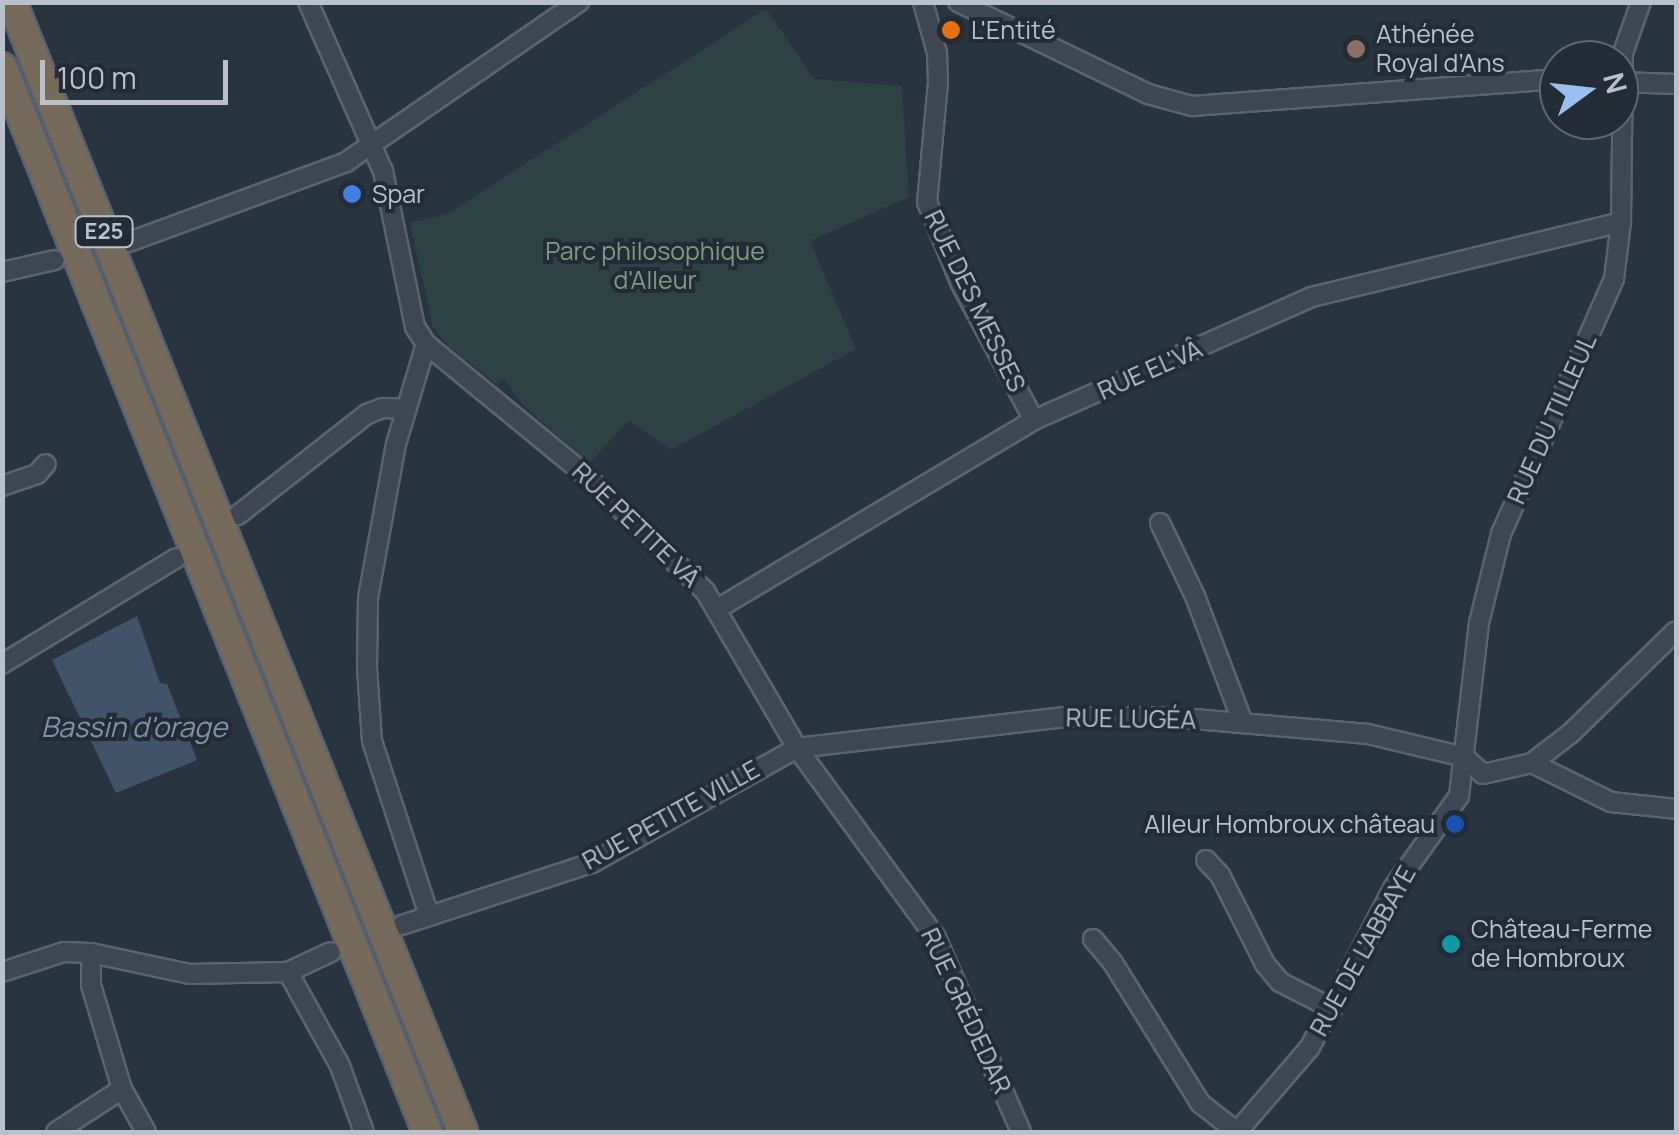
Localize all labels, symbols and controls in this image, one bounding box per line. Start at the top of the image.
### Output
place label: L'Entité [971,15,1056,45]
marker: L'Entité [940,19,962,41]
place label: Athénée Royal d’Ans [1376,20,1505,79]
marker: Athénée Royal d’Ans [1345,38,1367,60]
scale bar [45,40,232,102]
north arrow [1539,40,1639,140]
text: 100 m [57,57,137,98]
text: N [1595,68,1637,97]
place label: Spar [372,179,425,209]
marker: Spar [341,183,363,205]
street label: RUE DES MESSES [918,205,1032,397]
road number: E25 [74,215,134,249]
park label: Parc philosophique d'Alleur [545,237,765,296]
street label: RUE DU TILLEUL [1501,329,1603,509]
street label: RUE EL'VÂ [1093,334,1207,406]
street label: RUE PETITE VÂ [566,457,706,593]
street label: RUE LUGÉA [1065,703,1197,735]
water label: Bassin d'orage [41,709,227,743]
street label: RUE PETITE VILLE [577,754,765,876]
place label: Alleur Hombroux château [1144,809,1435,839]
marker: Alleur Hombroux château [1444,813,1466,835]
street label: RUE DE L'ABBAYE [1304,861,1422,1041]
place label: Château-Ferme de Hombroux [1471,915,1652,974]
street label: RUE GRÉDEDAR [915,923,1017,1099]
marker: Château-Ferme de Hombroux [1440,933,1462,955]

